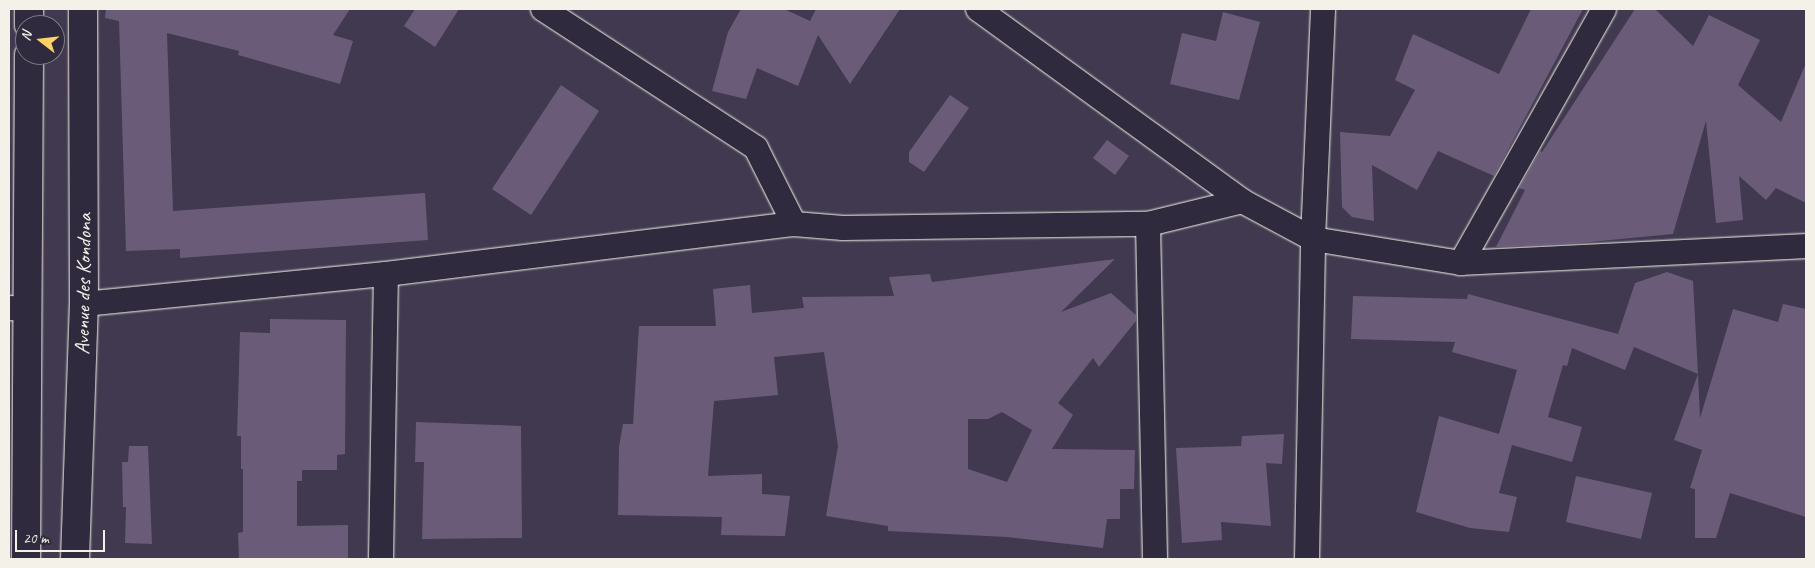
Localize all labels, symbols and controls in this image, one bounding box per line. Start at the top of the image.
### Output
north arrow [15,15,65,65]
text: N [17,29,35,43]
street label: Avenue des Kondona [69,213,97,355]
scale bar [18,520,108,552]
text: 20 m [23,529,49,548]

